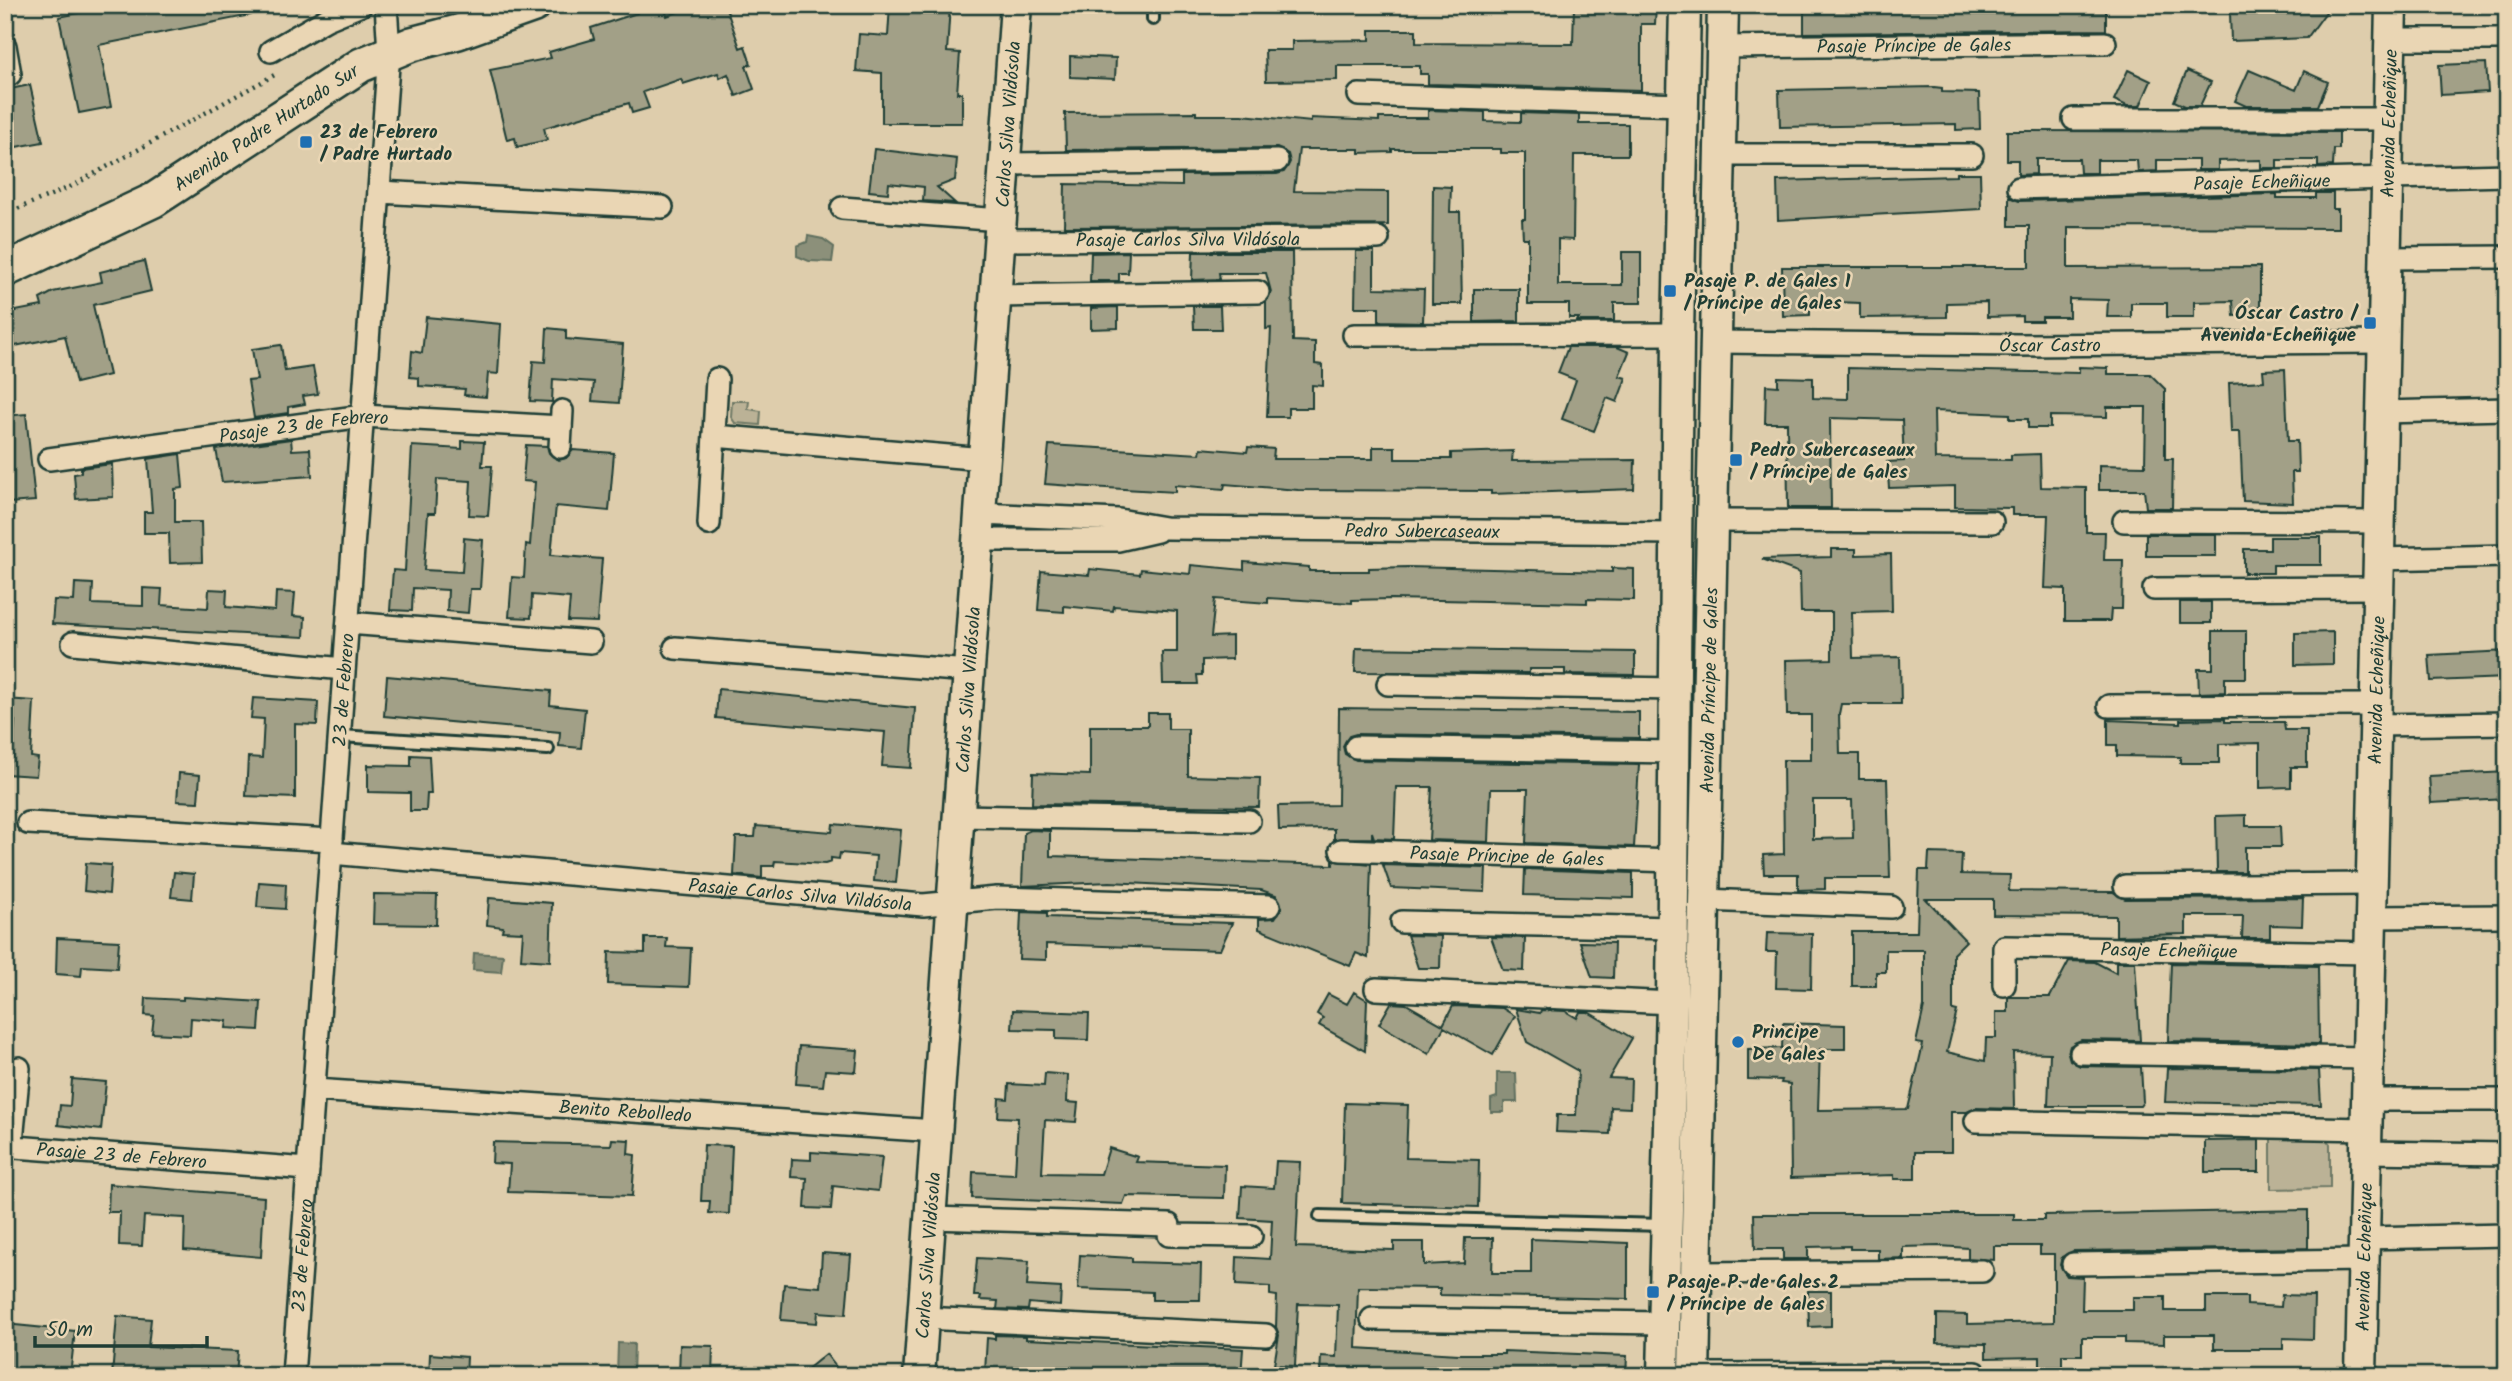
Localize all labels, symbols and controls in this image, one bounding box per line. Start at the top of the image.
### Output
street label: Pasaje Príncipe de Gales [1817,31,2011,63]
street label: Carlos Silva Vildósola [989,40,1030,209]
street label: Avenida Echeñique [2374,48,2407,198]
street label: Avenida Padre Hurtado Sur [168,56,367,200]
place label: 23 de Febrero / Padre Hurtado [319,118,452,170]
marker: 23 de Febrero / Padre Hurtado [298,134,314,150]
street label: Pasaje Echeñique [2193,167,2331,200]
street label: Pasaje Carlos Silva Vildósola [1076,225,1300,257]
place label: Pasaje P. de Gales 1 / Príncipe de Gales [1683,267,1851,319]
marker: Pasaje P. de Gales 1 / Príncipe de Gales [1662,283,1678,299]
place label: Óscar Castro / Avenida Echeñique [2201,299,2359,351]
marker: Óscar Castro / Avenida Echeñique [2362,315,2378,331]
street label: Óscar Castro [1999,331,2101,362]
street label: Pasaje 23 de Febrero [217,403,389,453]
place label: Pedro Subercaseaux / Príncipe de Gales [1749,436,1915,488]
marker: Pedro Subercaseaux / Príncipe de Gales [1728,452,1744,468]
street label: Pedro Subercaseaux [1344,517,1501,548]
street label: Avenida Príncipe de Gales [1693,587,1728,793]
street label: Carlos Silva Vildósola [949,605,990,774]
street label: Avenida Echeñique [2361,615,2395,765]
street label: 23 de Febrero [326,632,364,748]
street label: Pasaje Príncipe de Gales [1409,839,1604,876]
street label: Pasaje Carlos Silva Vildósola [687,871,913,921]
street label: Pasaje Echeñique [2100,936,2238,968]
place label: Principe De Gales [1752,1018,1826,1070]
marker: Principe De Gales [1730,1034,1746,1050]
street label: Benito Rebolledo [558,1093,693,1132]
street label: Pasaje 23 de Febrero [35,1136,208,1178]
street label: Carlos Silva Vildósola [909,1171,950,1340]
street label: Avenida Echeñique [2349,1182,2382,1332]
street label: 23 de Febrero [285,1198,323,1313]
place label: Pasaje P. de Gales 2 / Príncipe de Gales [1666,1268,1839,1320]
marker: Pasaje P. de Gales 2 / Príncipe de Gales [1645,1284,1661,1300]
scale bar [35,1304,206,1348]
text: 50 m [46,1314,93,1347]

